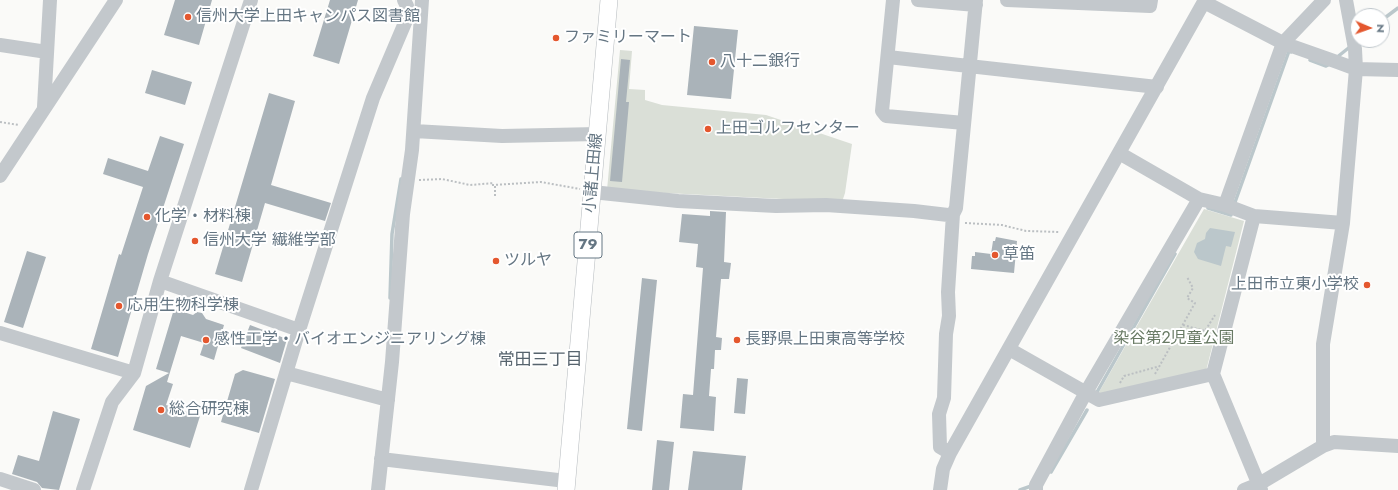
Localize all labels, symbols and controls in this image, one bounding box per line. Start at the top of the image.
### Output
place label: 信州大学上田キャンパス図書館 [196,7,420,27]
north arrow [1350,8,1390,48]
marker: 信州大学上田キャンパス図書館 [183,12,193,22]
text: N [1373,24,1389,33]
place label: ファミリーマート [564,28,692,48]
marker: ファミリーマート [551,33,561,43]
place label: 八十二銀行 [720,52,800,72]
marker: 八十二銀行 [707,57,717,67]
place label: 上田ゴルフセンター [716,119,860,139]
marker: 上田ゴルフセンター [703,124,713,134]
street label: 小諸上田線 [581,132,607,214]
place label: 化学・材料棟 [155,207,251,227]
marker: 化学・材料棟 [142,212,152,222]
place label: 信州大学 繊維学部 [203,231,336,251]
road number: 79 [574,232,602,258]
marker: 信州大学 繊維学部 [190,236,200,246]
place label: 草笛 [1003,245,1035,265]
marker: 草笛 [990,250,1000,260]
place label: ツルヤ [504,251,552,271]
marker: ツルヤ [491,256,501,266]
place label: 上田市立東小学校 [1231,275,1359,295]
marker: 上田市立東小学校 [1362,280,1372,290]
place label: 応用生物科学棟 [127,296,239,316]
marker: 応用生物科学棟 [114,301,124,311]
park label: 染谷第2児童公園 [1113,329,1235,349]
place label: 感性工学・バイオエンジニアリング棟 [214,330,486,350]
place label: 長野県上田東高等学校 [745,330,905,350]
marker: 感性工学・バイオエンジニアリング棟 [201,335,211,345]
marker: 長野県上田東高等学校 [732,335,742,345]
district label: 常田三丁目 [498,351,582,371]
place label: 総合研究棟 [169,400,249,420]
marker: 総合研究棟 [156,405,166,415]

